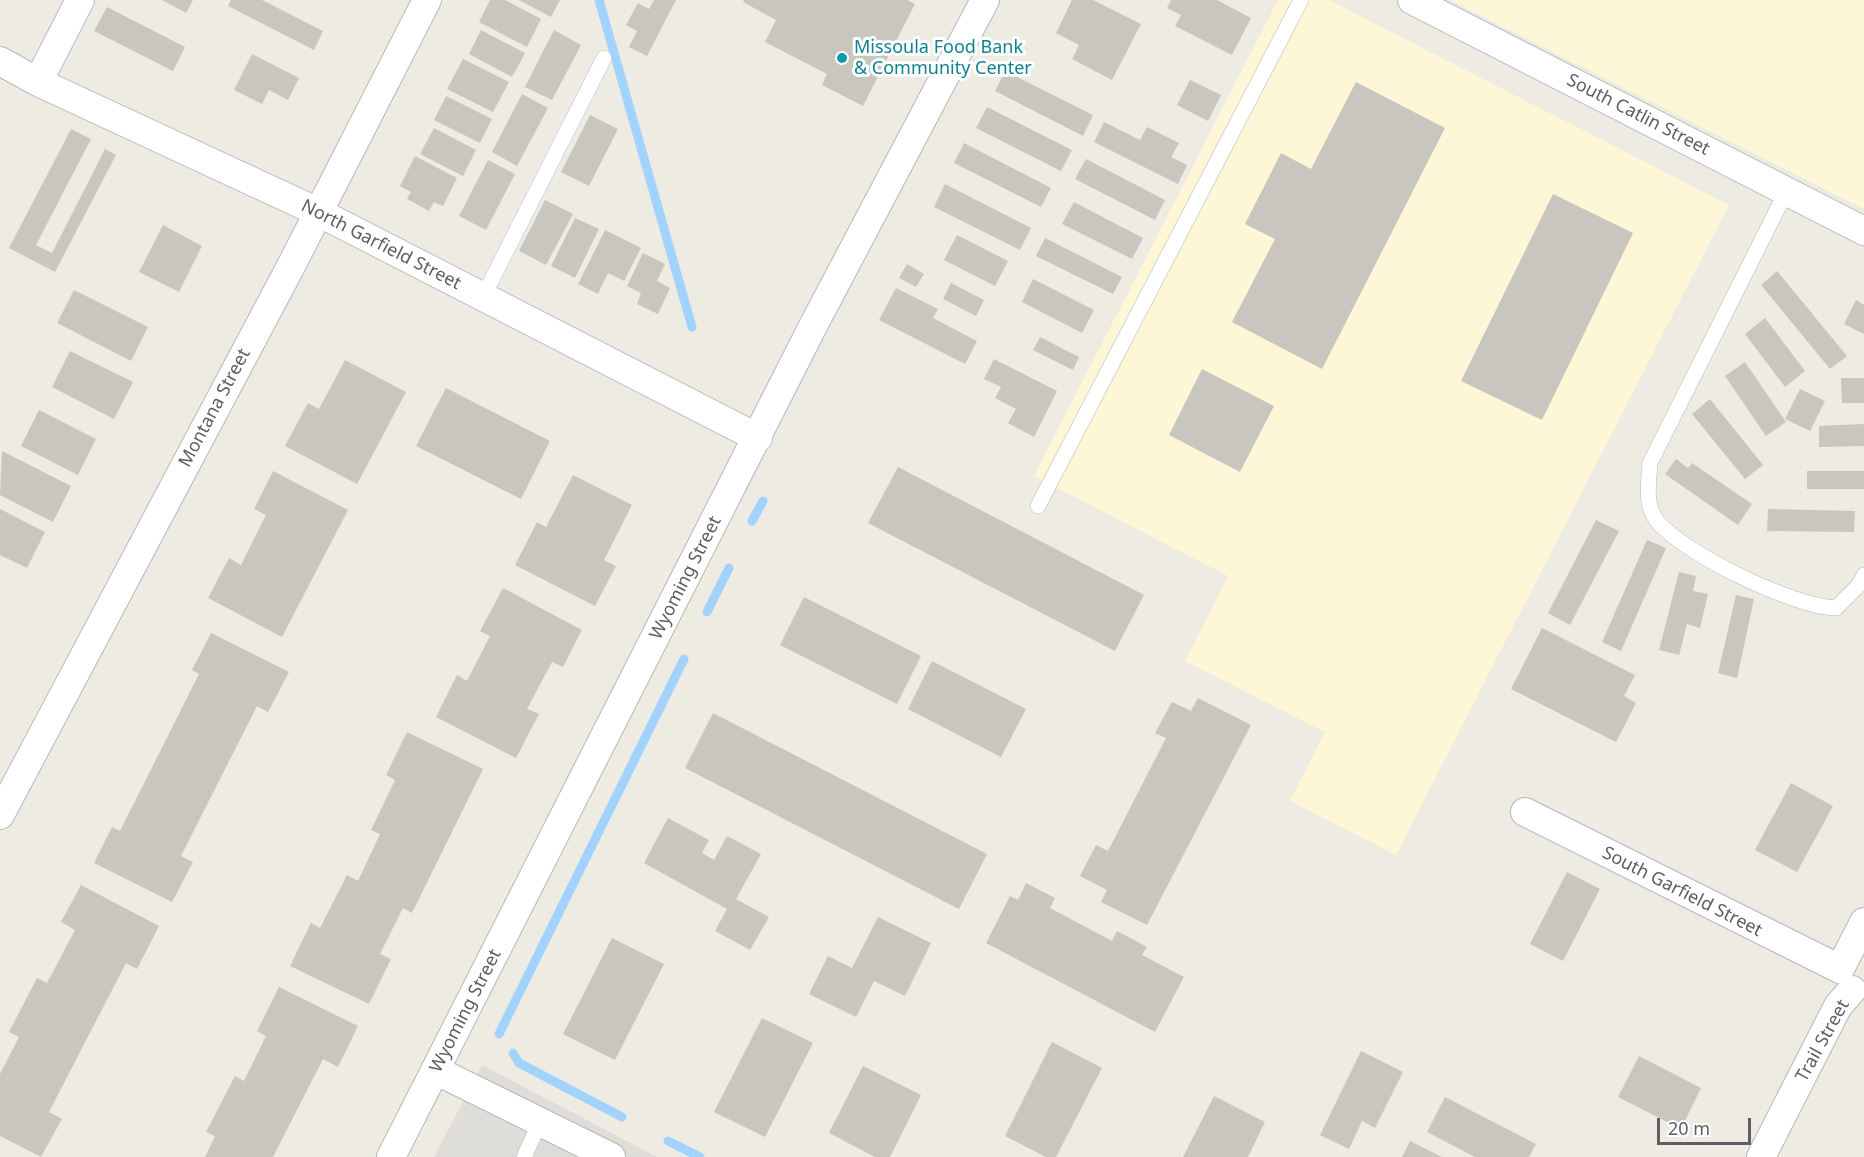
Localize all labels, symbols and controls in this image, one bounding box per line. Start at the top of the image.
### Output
place label: Missoula Food Bank & Community Center [854,37,1032,80]
marker: Missoula Food Bank & Community Center [835,51,849,65]
street label: South Catlin Street [1563,70,1713,160]
street label: North Garfield Street [297,195,465,295]
street label: Montana Street [175,345,255,471]
street label: Wyoming Street [646,513,726,643]
street label: South Garfield Street [1598,842,1766,942]
street label: Wyoming Street [426,946,506,1076]
street label: Trail Street [1792,996,1854,1086]
scale bar [1660,1106,1754,1144]
text: 20 m [1668,1116,1710,1140]

